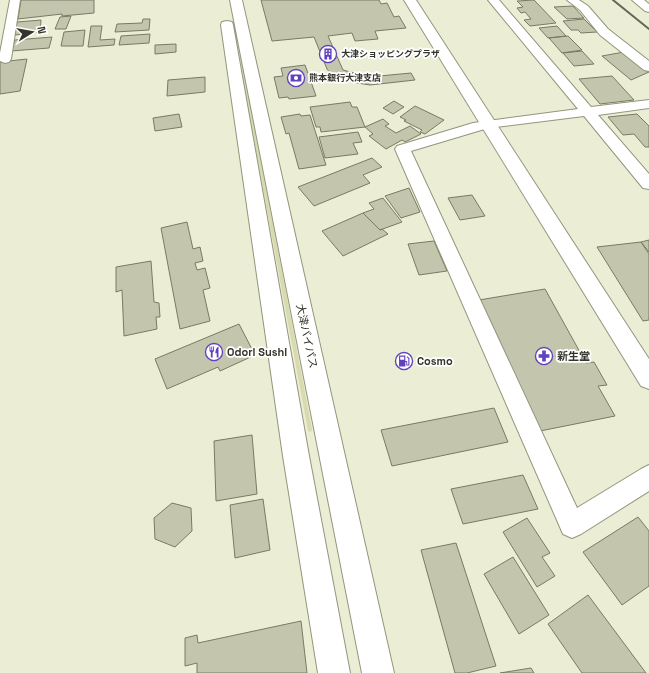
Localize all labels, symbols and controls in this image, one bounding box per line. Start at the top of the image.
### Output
north arrow [12,12,52,52]
text: N [34,25,49,35]
building icon: 大津ショッピングプラザ [318,44,338,64]
place label: 大津ショッピングプラザ [341,48,440,60]
bank icon: 熊本銀行大津支店 [286,68,306,88]
place label: 熊本銀行大津支店 [309,72,381,84]
street label: 大津バイパス [293,302,321,370]
restaurant icon: Odori Sushi [204,342,224,362]
place label: Odori Sushi [227,345,287,359]
pharmacy icon: 新生堂 [534,346,554,366]
place label: 新生堂 [557,349,590,363]
fuel station icon: Cosmo [394,351,414,371]
place label: Cosmo [417,354,453,368]

